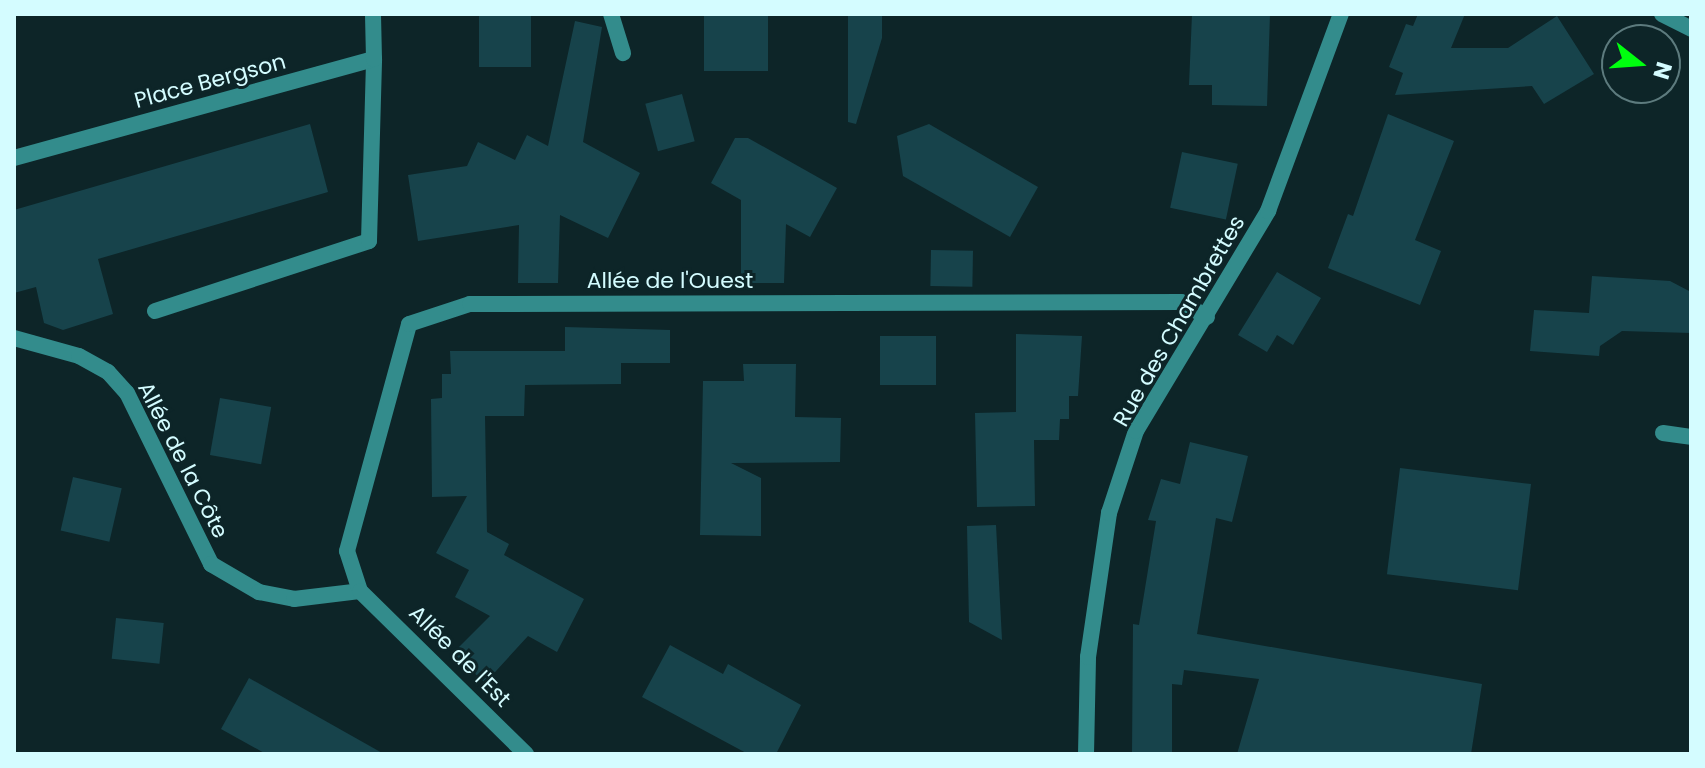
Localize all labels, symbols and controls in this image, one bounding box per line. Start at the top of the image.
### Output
north arrow [1601,24,1681,104]
street label: Place Bergson [131,48,289,114]
text: N [1645,58,1680,83]
street label: Rue des Chambrettes [1108,211,1250,431]
street label: Allée de l'Ouest [587,268,753,294]
street label: Allée de la Côte [132,377,234,543]
street label: Allée de l'Est [404,600,516,712]

